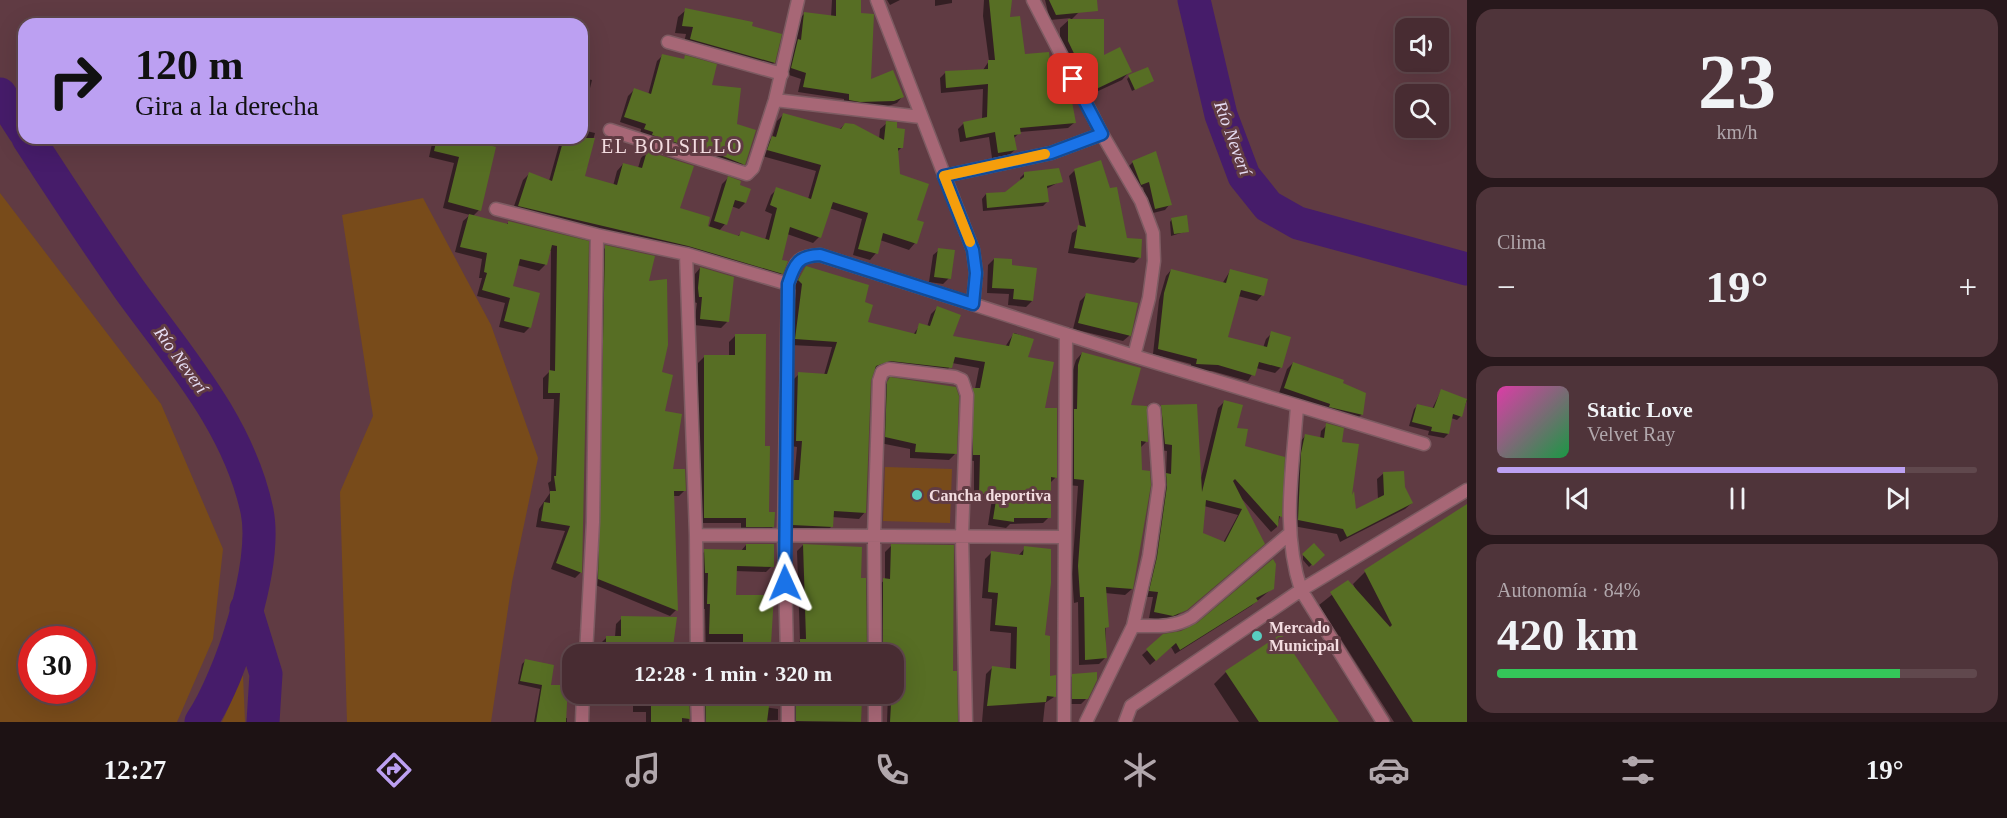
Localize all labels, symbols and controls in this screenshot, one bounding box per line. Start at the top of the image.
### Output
map controls [1395,18,1449,138]
button: sound [1395,18,1449,72]
text: 23 [1698,38,1776,125]
icon: right [36,42,114,120]
text: 120 m [135,42,244,88]
pin [1047,53,1098,104]
icon: arrive [1056,62,1089,95]
button: search [1395,84,1449,138]
text: Gira a la derecha [135,91,319,121]
water label: Río Neverí [1210,97,1256,180]
text: km/h [1716,121,1758,143]
district label: EL BOLSILLO [601,135,743,157]
text: Clima [1497,231,1546,253]
text: 19° [1706,262,1769,312]
text: − [1497,269,1516,305]
text: + [1958,269,1977,305]
water label: Río Neverí [150,322,213,399]
text: Static Love [1587,397,1693,422]
text: Velvet Ray [1587,423,1675,445]
icon: previous [1561,482,1594,515]
icon: pause [1721,482,1754,515]
icon: next [1881,482,1914,515]
place label: Cancha deportiva [929,487,1051,505]
marker: Cancha deportiva [910,488,924,502]
position arrow [753,551,817,615]
text: Autonomía · 84% [1497,579,1640,601]
text: 420 km [1497,610,1638,660]
place label: Mercado Municipal [1269,619,1340,655]
speed limit sign: 30 [18,626,96,704]
marker: Mercado Municipal [1250,629,1264,643]
text: 12:28 · 1 min · 320 m [634,661,832,686]
icon: directions [373,749,415,791]
icon: music [622,749,664,791]
icon: phone [871,749,913,791]
icon: climate [1119,749,1161,791]
icon: car [1368,749,1410,791]
icon: filters [1617,749,1659,791]
text: 12:27 [103,755,166,785]
text: 19° [1866,755,1904,785]

